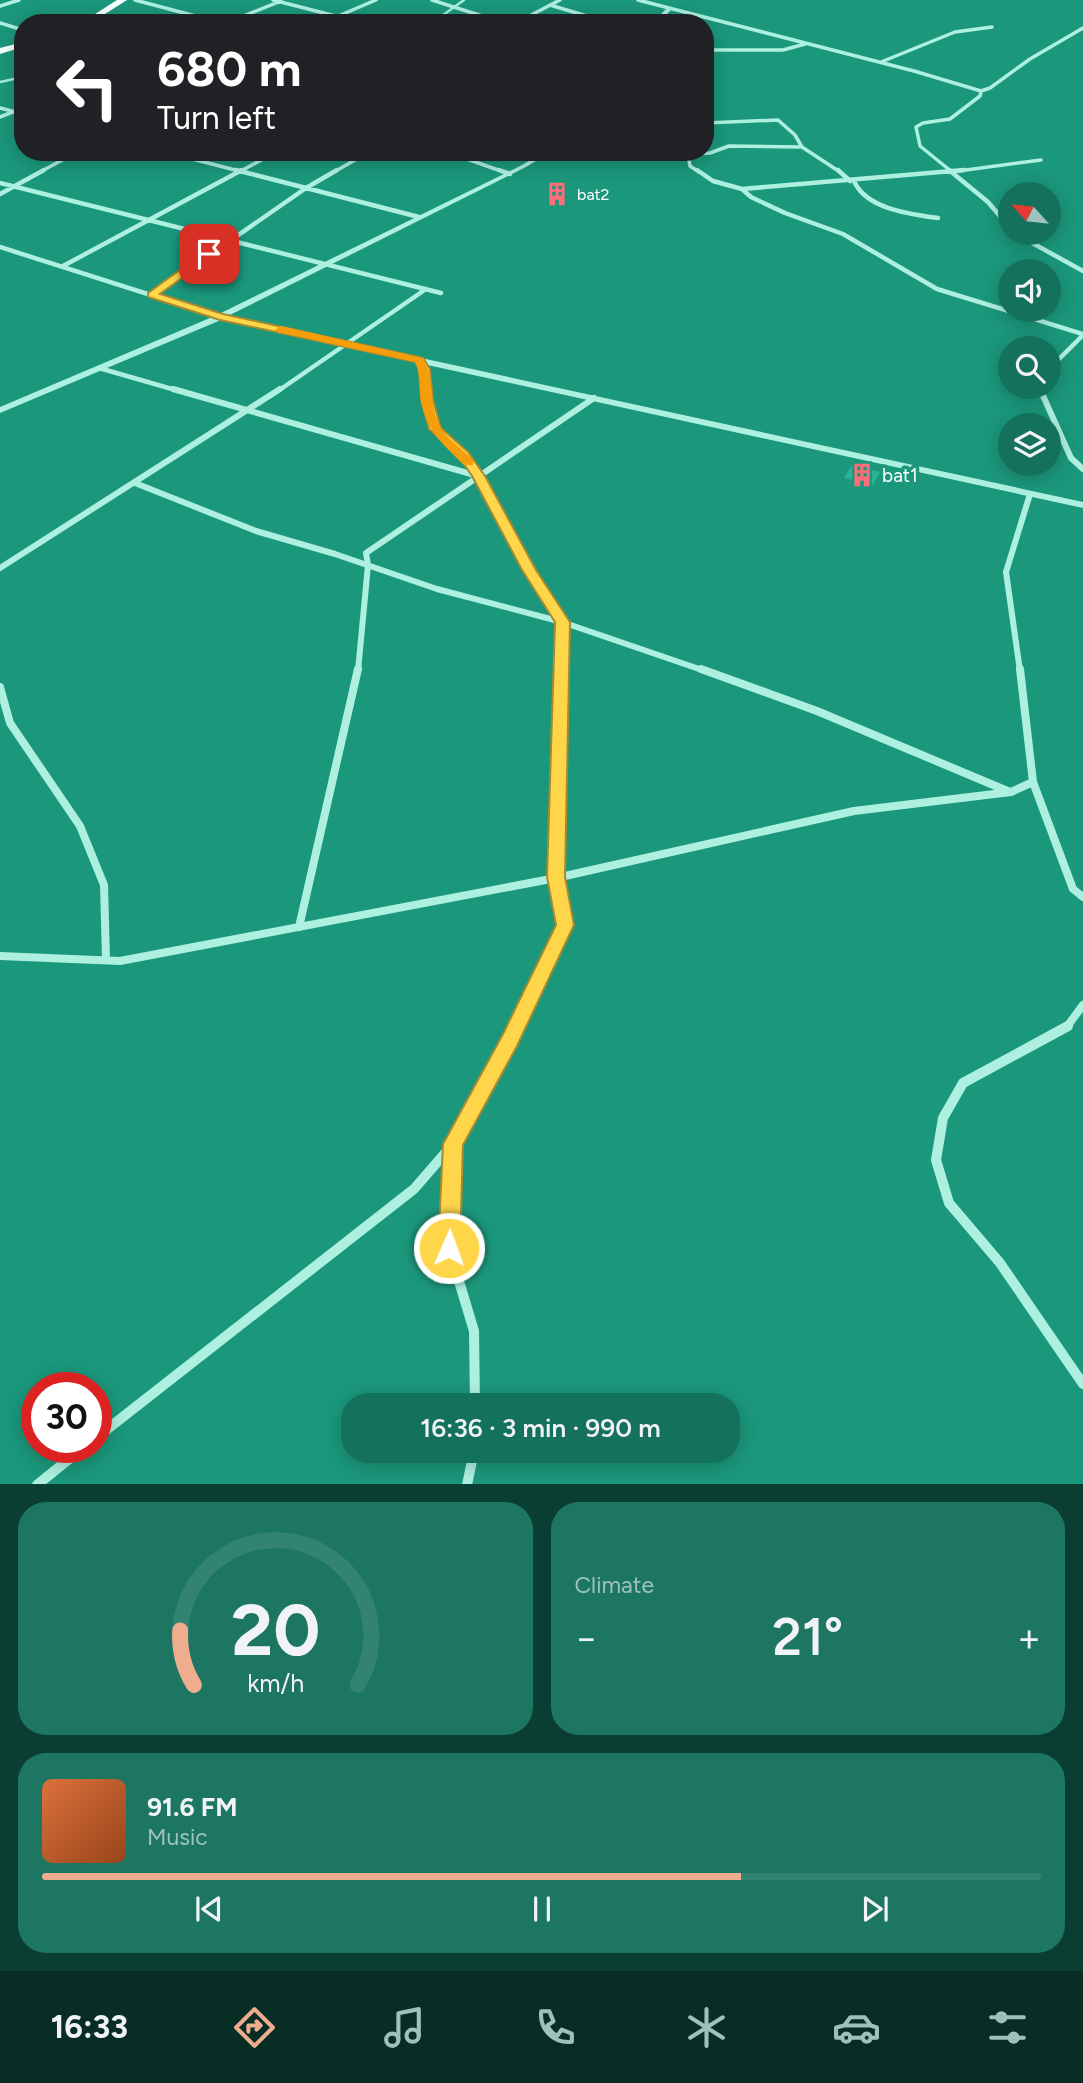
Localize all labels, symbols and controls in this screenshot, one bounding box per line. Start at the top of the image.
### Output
text: 680 m [157,39,302,98]
icon: left [42,42,133,133]
text: Turn left [157,99,276,137]
building icon: bat2 [543,180,571,208]
north arrow [998,182,1060,245]
map controls [998,182,1061,476]
place label: bat2 [577,185,610,204]
pin [179,224,239,284]
icon: arrive [190,235,228,273]
button: sound [998,259,1061,322]
button: search [998,336,1061,399]
button: layers [998,413,1061,476]
building icon: bat1 [848,461,876,489]
place label: bat1 [882,464,918,487]
position arrow [412,1211,486,1285]
speed limit sign: 30 [21,1372,112,1463]
text: 16:36 · 3 min · 990 m [420,1412,661,1444]
text: Climate [575,1571,654,1599]
text: 20 [231,1586,320,1673]
text: 21° [772,1606,843,1668]
text: − [575,1615,598,1661]
text: + [1017,1615,1041,1661]
text: km/h [247,1667,304,1697]
text: 91.6 FM [147,1791,237,1823]
text: Music [147,1823,208,1851]
icon: previous [190,1890,228,1928]
icon: pause [523,1890,561,1928]
icon: next [856,1890,894,1928]
icon: directions [230,2003,279,2052]
icon: music [380,2003,429,2052]
icon: phone [531,2003,580,2052]
icon: climate [682,2003,731,2052]
icon: car [832,2003,881,2052]
icon: filters [983,2003,1032,2052]
text: 16:33 [51,2008,128,2046]

